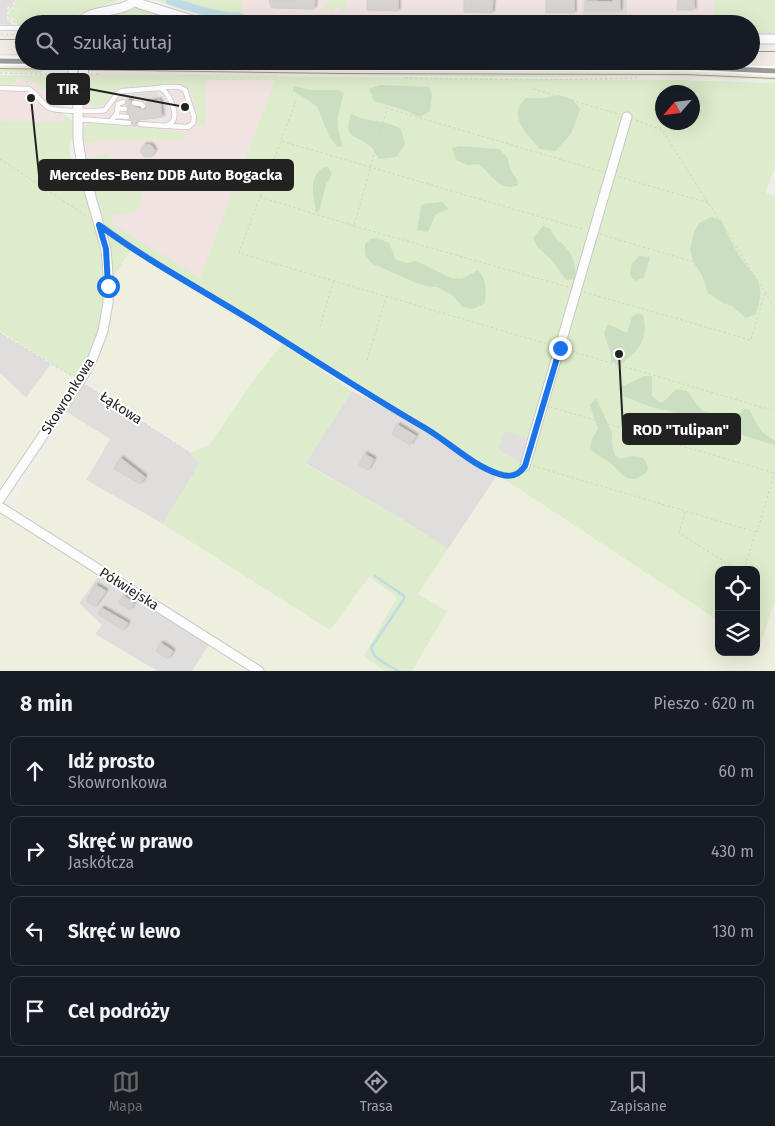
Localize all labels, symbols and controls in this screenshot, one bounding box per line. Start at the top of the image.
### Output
search box [15,15,760,70]
icon: search [33,29,61,57]
text: Szukaj tutaj [73,31,172,54]
callout: TIR [47,74,89,104]
text: TIR [57,80,80,98]
north arrow [655,85,700,130]
callout: Mercedes-Benz DDB Auto Bogacka [39,160,293,190]
text: Mercedes-Benz DDB Auto Bogacka [49,166,283,184]
route start [97,275,120,298]
route end [549,337,572,360]
street label: Skowronkowa [38,355,98,437]
street label: Łąkowa [96,388,146,428]
callout: ROD "Tulipan" [623,414,740,444]
text: ROD "Tulipan" [633,421,729,439]
street label: Półwiejska [96,564,162,614]
map controls [715,566,760,656]
button: locate [715,566,760,611]
button: layers [715,611,760,656]
text: 8 min [20,691,73,717]
text: Pieszo · 620 m [653,694,755,713]
text: Idź prosto [68,750,155,773]
icon: ahead [21,757,49,785]
text: 60 m [719,762,754,781]
text: Skowronkowa [68,773,167,792]
text: Skręć w prawo [68,830,193,853]
icon: right [21,837,49,865]
text: 430 m [711,842,754,861]
text: Jaskółcza [68,853,134,872]
icon: left [21,917,49,945]
text: Skręć w lewo [68,920,181,943]
text: 130 m [712,922,754,941]
icon: arrive [21,997,49,1025]
text: Cel podróży [68,1000,170,1023]
tab: Mapa [108,1068,143,1115]
tab: Trasa [360,1068,393,1115]
tab: Zapisane [610,1068,667,1115]

